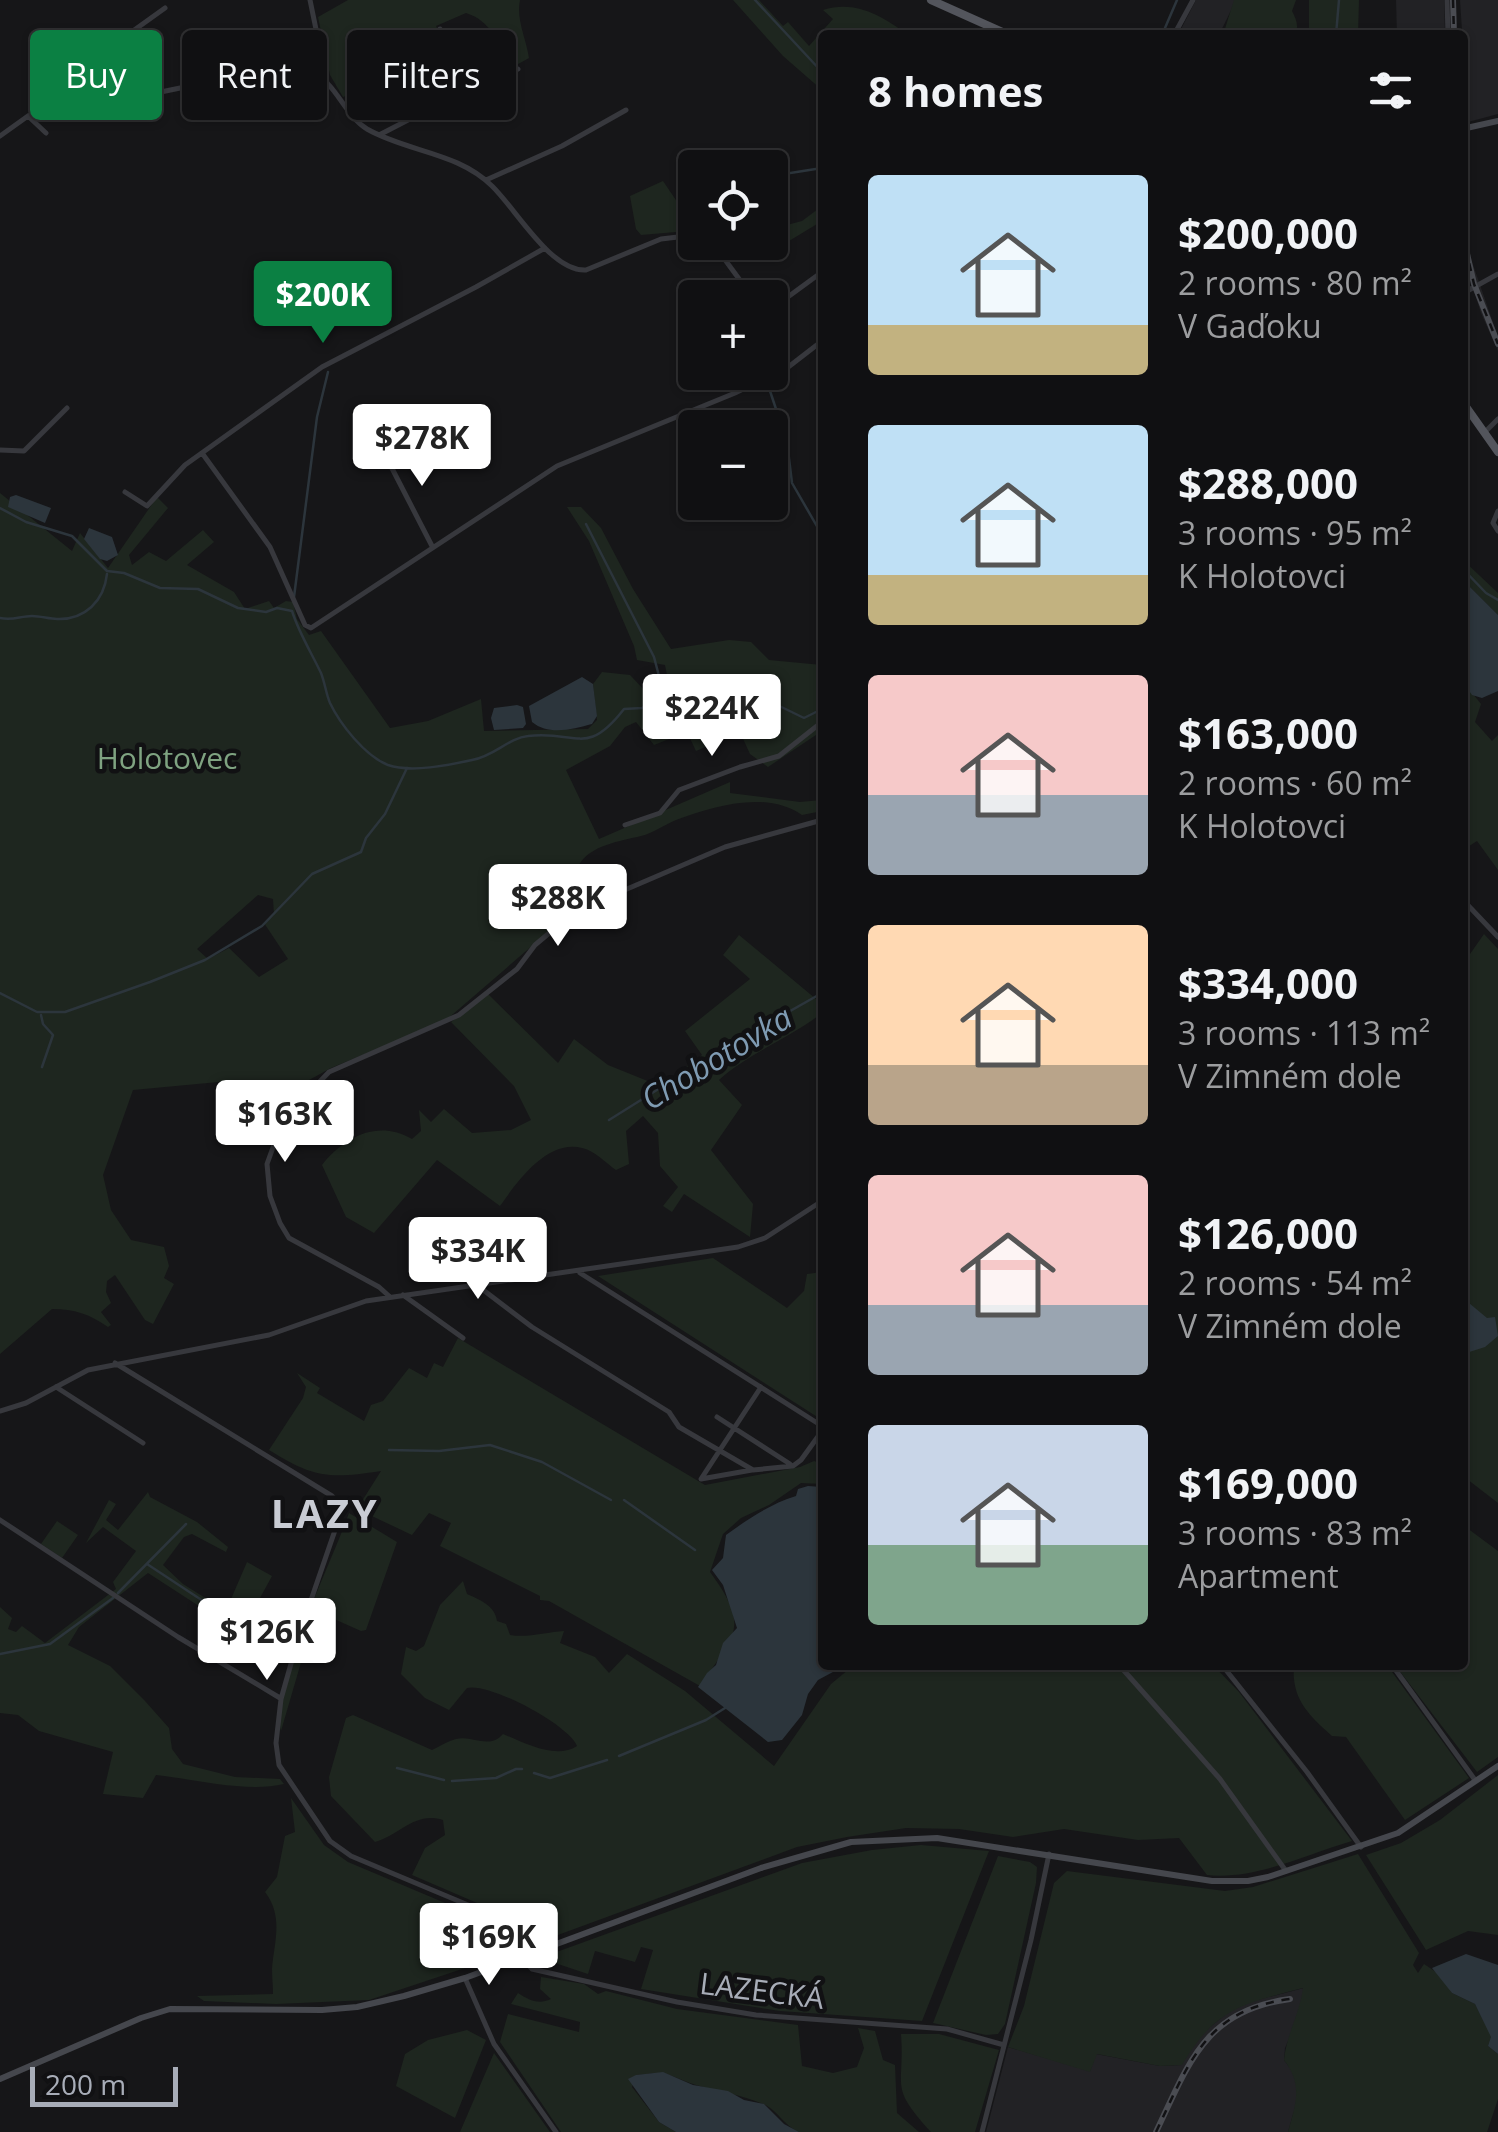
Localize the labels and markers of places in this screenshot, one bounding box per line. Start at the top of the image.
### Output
pin: $200K [253,261,393,346]
pin: $278K [352,404,492,489]
pin: $224K [642,674,782,759]
pin: $288K [488,864,628,949]
pin: $163K [215,1080,355,1165]
pin: $334K [408,1217,548,1302]
pin: $126K [197,1598,337,1683]
pin: $169K [419,1903,559,1988]

